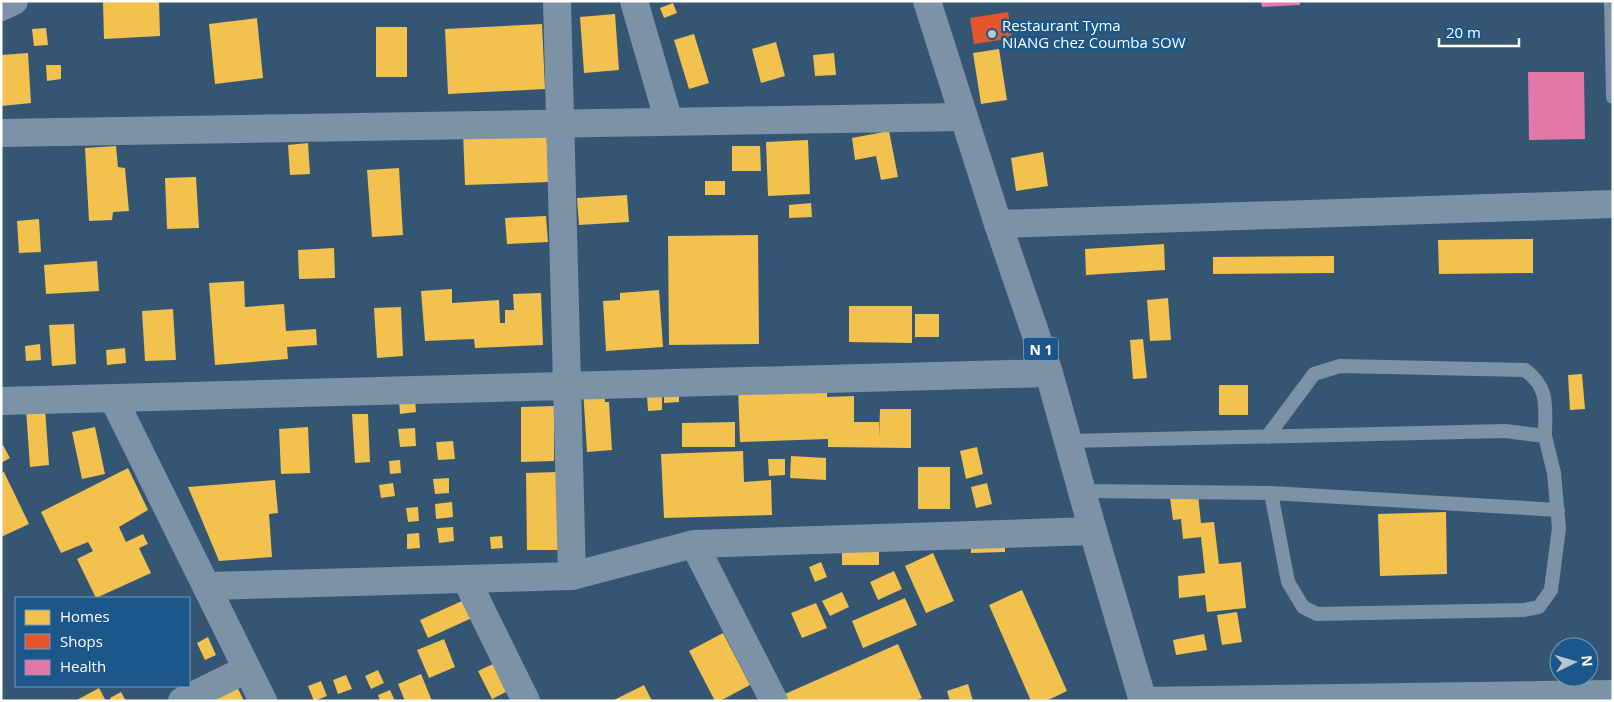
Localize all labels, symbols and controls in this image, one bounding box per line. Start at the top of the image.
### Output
place label: Restaurant Tyma NIANG chez Coumba SOW [1002,15,1186,52]
scale bar [1439,15,1519,47]
text: 20 m [1446,22,1481,42]
marker: Restaurant Tyma NIANG chez Coumba SOW [986,28,998,40]
road number: N 1 [1024,338,1058,360]
legend [15,597,190,687]
text: Homes [60,606,110,626]
text: Shops [60,631,103,651]
north arrow [1549,637,1599,687]
text: N [1577,654,1597,667]
text: Health [60,656,106,676]

